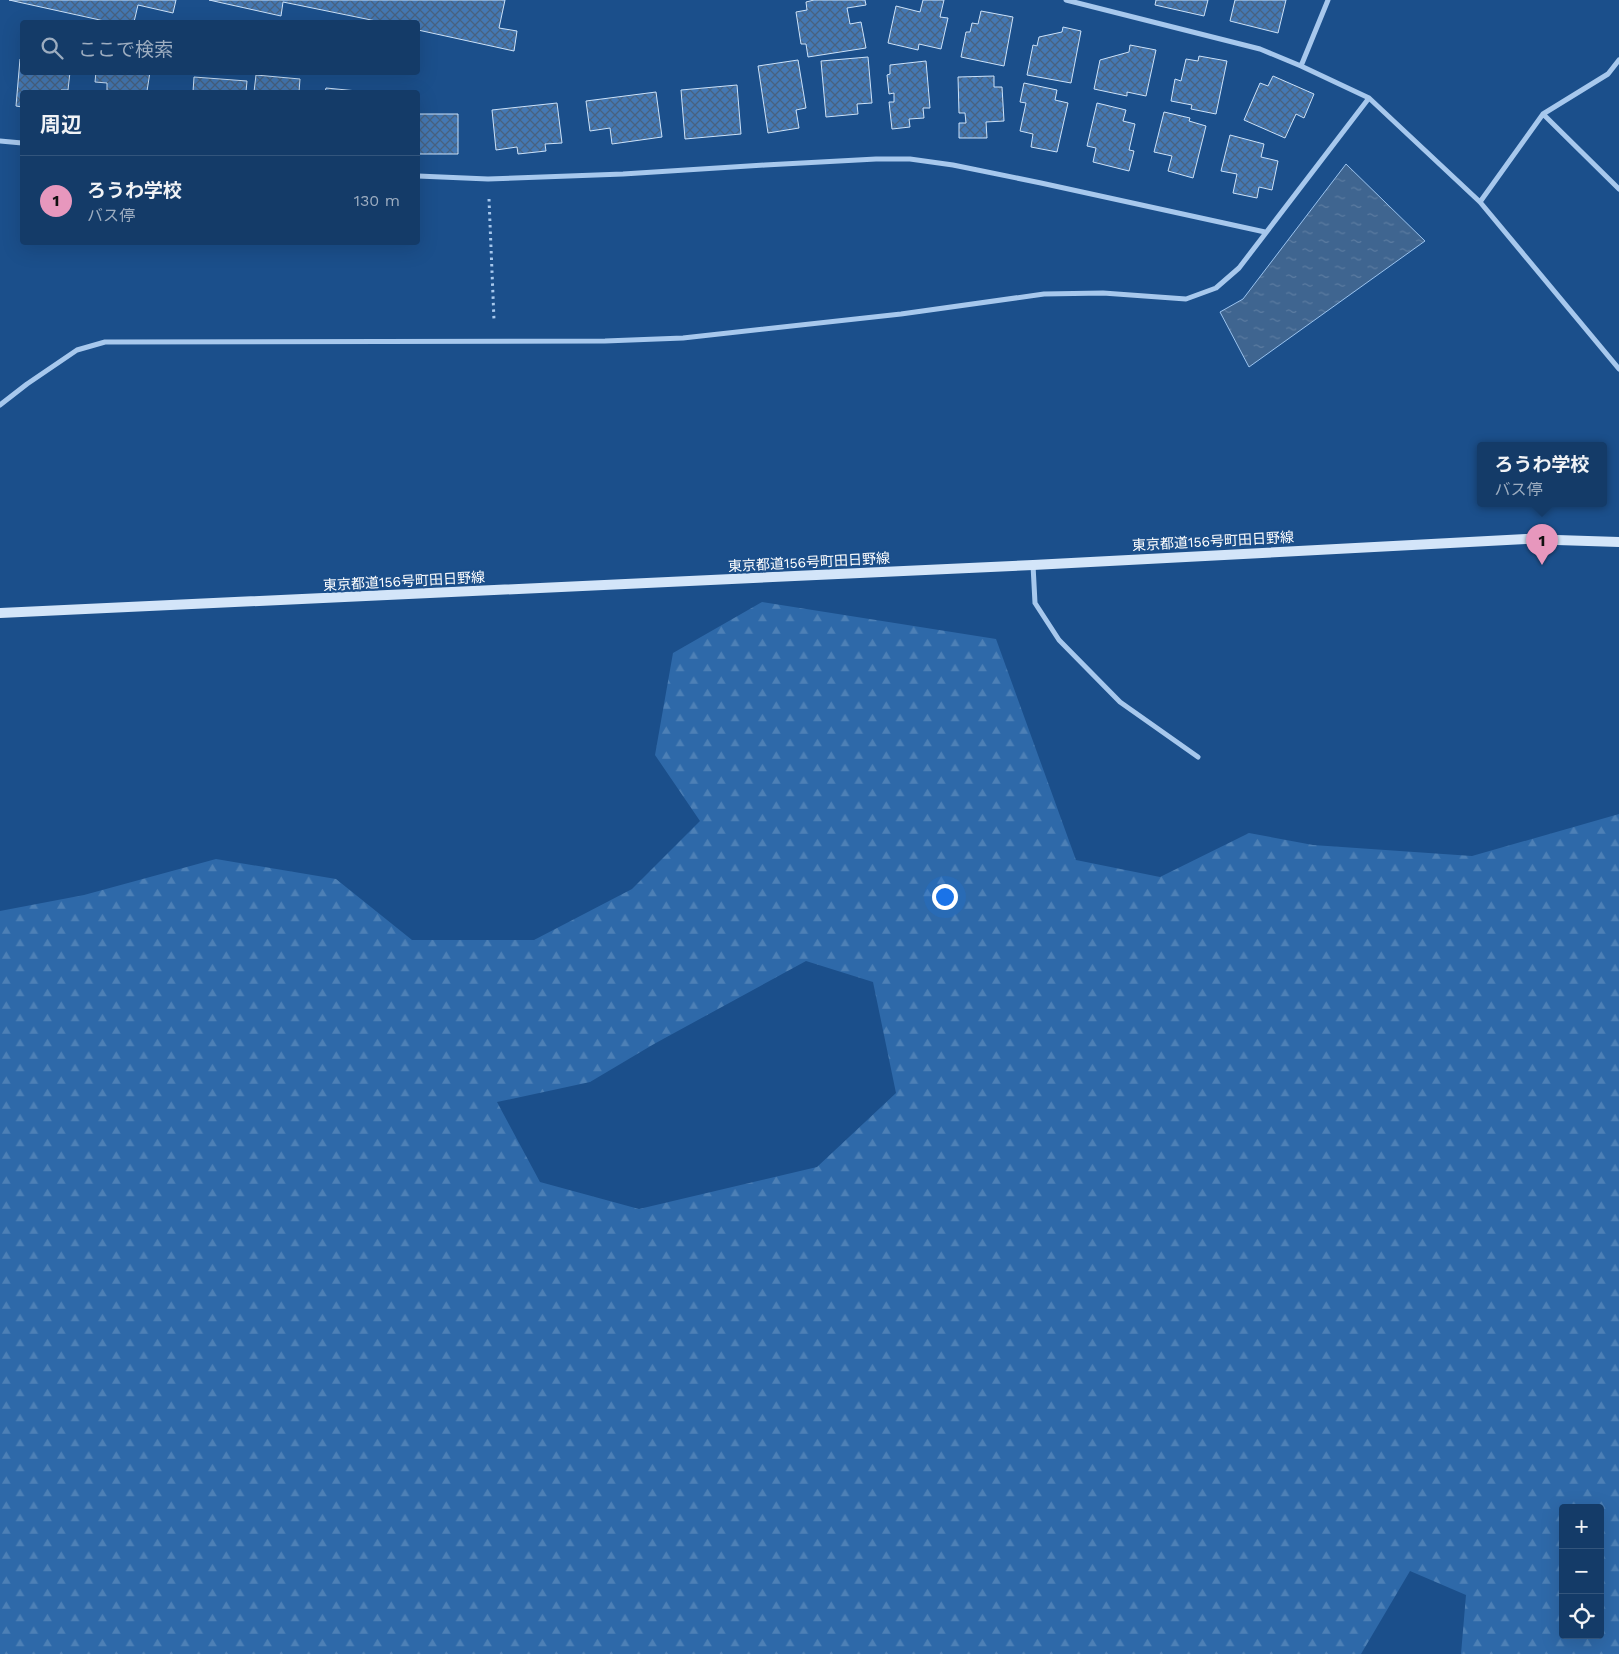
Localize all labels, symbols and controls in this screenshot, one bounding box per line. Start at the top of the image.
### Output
search box [20,20,420,75]
icon: search [38,34,66,62]
text: ここで検索 [78,38,173,61]
text: 周辺 [40,112,82,137]
text: ろうわ学校 [87,179,182,202]
text: 1 [53,191,59,210]
text: 130 m [354,191,400,210]
text: バス停 [87,206,135,225]
popup [1477,442,1607,507]
text: ろうわ学校 [1494,453,1590,476]
text: バス停 [1494,480,1543,499]
pin: 1 [1526,524,1558,565]
street label: 東京都道156号町田日野線 [1132,529,1294,553]
street label: 東京都道156号町田日野線 [728,550,890,574]
street label: 東京都道156号町田日野線 [323,569,485,593]
your location [932,884,958,910]
map controls [1559,1504,1604,1639]
button: + [1559,1504,1604,1549]
button: − [1559,1549,1604,1594]
button: locate [1559,1594,1604,1639]

